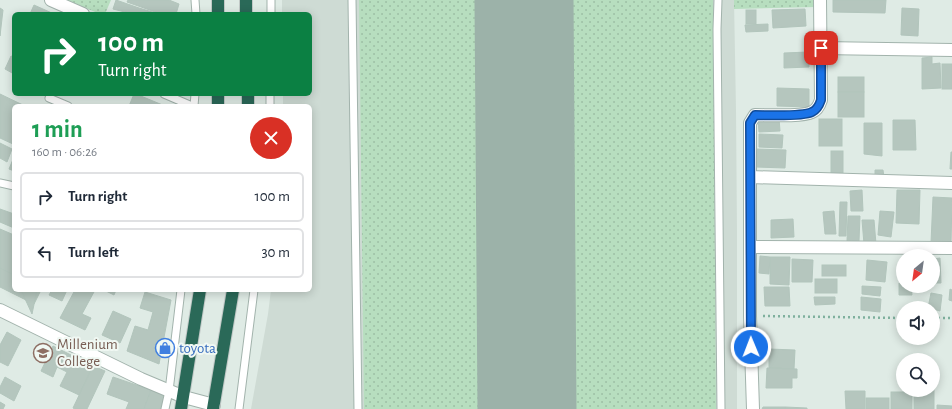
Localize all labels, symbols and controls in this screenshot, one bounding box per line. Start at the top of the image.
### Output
icon: right [32,28,84,80]
text: 100 m [98,29,164,57]
pin [804,31,838,65]
icon: arrive [810,37,832,59]
text: Turn right [98,62,167,80]
button: close [250,117,292,159]
text: 1 min [32,118,83,142]
text: 160 m · 06:26 [32,146,97,159]
icon: right [34,186,56,208]
text: Turn right [68,189,127,204]
text: 100 m [255,189,290,204]
icon: left [34,242,56,264]
text: Turn left [68,245,119,260]
text: 30 m [261,245,290,260]
north arrow [896,249,940,293]
map controls [896,249,940,397]
button: sound [896,301,940,345]
position arrow [730,326,772,368]
place label: Millenium College [57,337,118,369]
shop icon: toyota [154,337,176,359]
place label: toyota [179,341,216,356]
school or university icon: Millenium College [32,342,54,364]
button: search [896,353,940,397]

